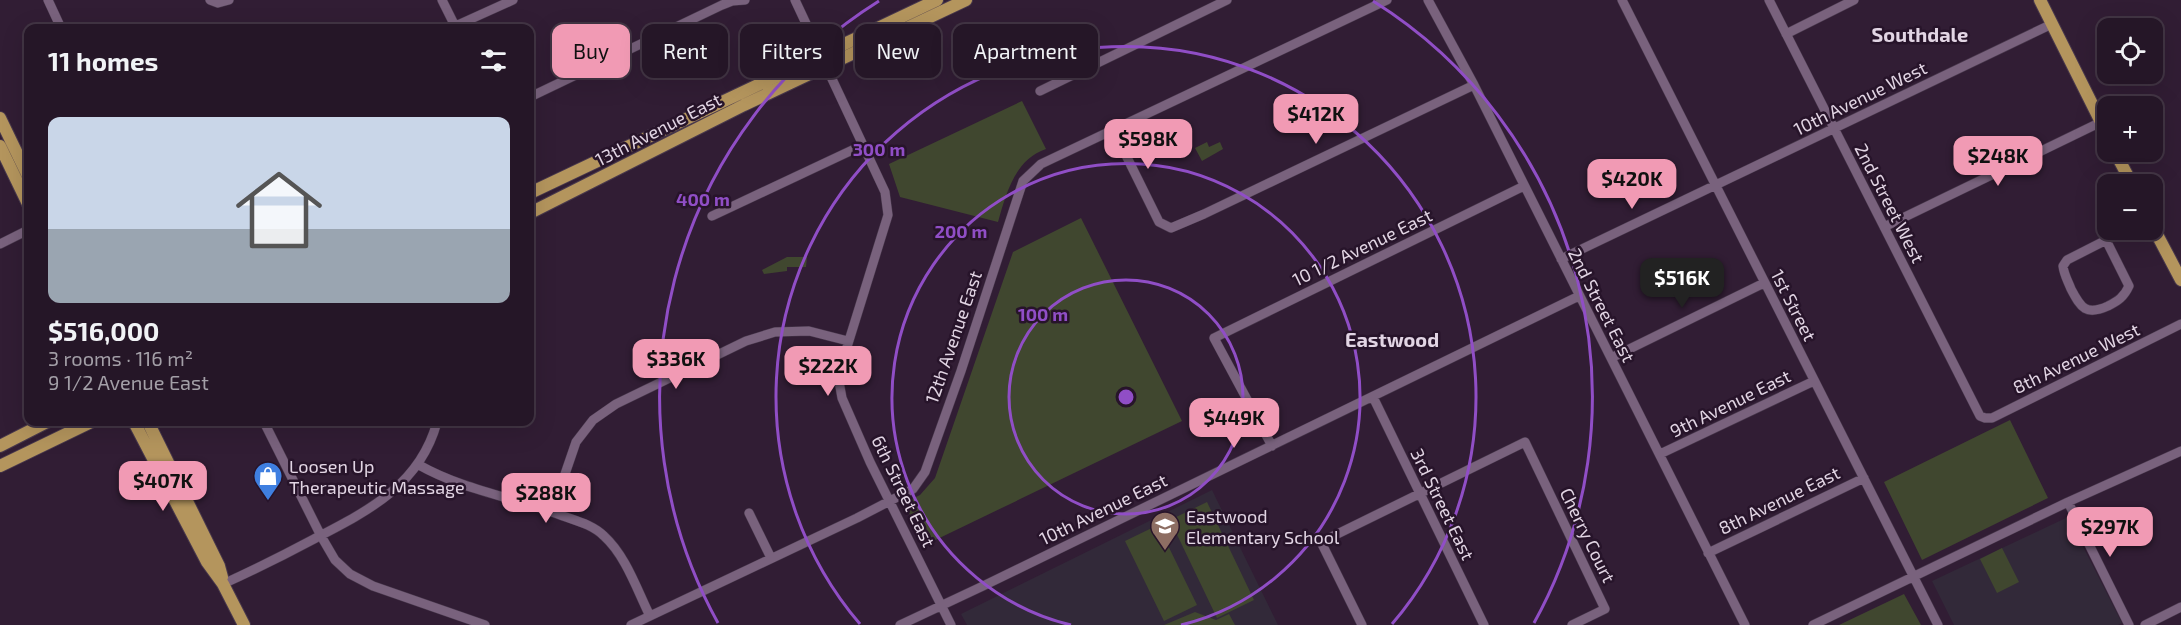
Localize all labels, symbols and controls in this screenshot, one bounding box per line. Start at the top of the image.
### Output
map controls [2097,18,2163,240]
button: locate [2097,18,2163,84]
district label: Southdale [1872,22,1968,46]
chip: Buy [552,24,630,78]
chip: Rent [642,24,728,78]
chip: Filters [740,24,843,78]
chip: New [855,24,941,78]
chip: Apartment [953,24,1098,78]
icon: filters [477,44,510,77]
text: 11 homes [48,45,158,76]
street label: 10th Avenue West [1790,56,1930,140]
street label: 13th Avenue East [591,88,725,170]
pin: $412K [1274,94,1358,145]
button: + [2097,96,2163,162]
text: $412K [1287,101,1345,125]
pin: $598K [1106,119,1190,170]
text: $598K [1118,126,1178,150]
pin: $248K [1956,136,2040,187]
text: 300 m [853,138,905,160]
street label: 2nd Street West [1850,140,1930,267]
text: $248K [1967,143,2029,167]
icon: home [225,156,333,264]
pin: $420K [1590,159,1674,210]
text: $420K [1601,166,1663,190]
button: − [2097,174,2163,240]
text: 400 m [676,188,730,210]
street label: 10 1/2 Avenue East [1289,204,1435,290]
text: 200 m [935,220,987,242]
street label: 2nd Street East [1564,244,1640,366]
pin: $516K [1640,258,1724,309]
text: $516K [1654,265,1710,289]
street label: 1st Street [1767,266,1821,345]
street label: 12th Avenue East [920,268,986,406]
text: 100 m [1018,303,1068,325]
text: $516,000 [48,315,160,346]
street label: 8th Avenue West [2009,318,2143,398]
district label: Eastwood [1345,327,1439,351]
pin: $336K [634,339,718,390]
text: 3 rooms · 116 m² [48,346,193,370]
text: $336K [647,346,705,370]
pin: $222K [786,346,870,397]
text: $222K [798,353,858,377]
street label: 9th Avenue East [1666,364,1794,442]
text: 9 1/2 Avenue East [48,370,209,394]
centre of rings [1116,387,1136,407]
pin: $449K [1192,398,1276,449]
text: $449K [1203,405,1265,429]
street label: 6th Street East [867,432,941,551]
street label: 3rd Street East [1407,445,1480,563]
place label: Loosen Up Therapeutic Massage [289,455,465,498]
shop icon: Loosen Up Therapeutic Massage [252,460,284,502]
pin: $407K [121,461,205,512]
street label: 8th Avenue East [1715,461,1843,539]
text: $407K [133,468,193,492]
street label: 10th Avenue East [1036,469,1171,549]
pin: $288K [504,473,588,524]
text: $288K [516,480,576,504]
street label: Cherry Court [1556,484,1620,586]
place label: Eastwood Elementary School [1186,505,1340,548]
pin: $297K [2068,507,2152,558]
school or university icon: Eastwood Elementary School [1149,510,1181,552]
text: $297K [2081,514,2139,538]

